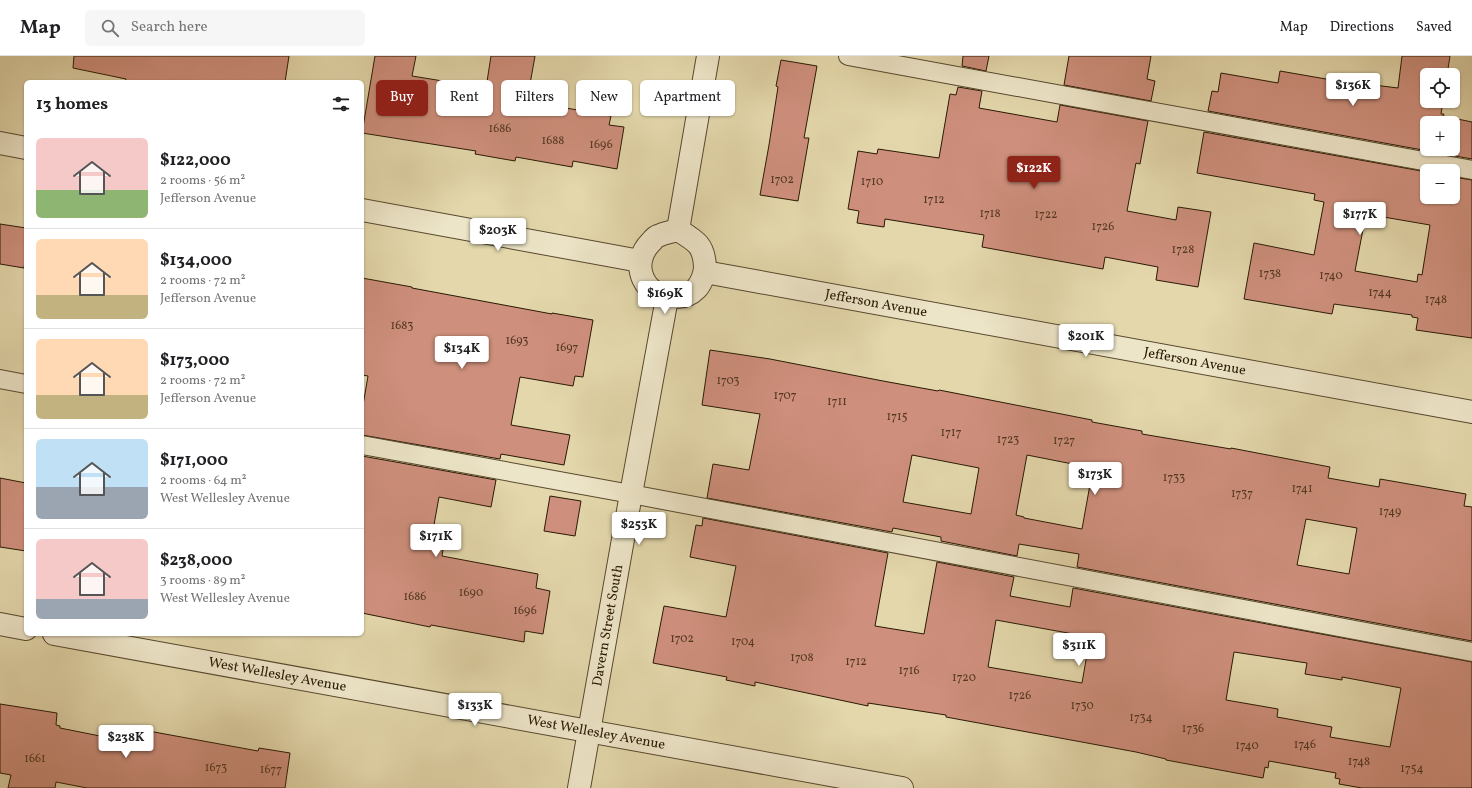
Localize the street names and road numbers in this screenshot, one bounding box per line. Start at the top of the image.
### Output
street label: Jefferson Avenue [824,285,929,322]
street label: Jefferson Avenue [1142,343,1248,380]
street label: Davern Street South [588,563,628,688]
street label: West Wellesley Avenue [207,653,348,696]
street label: West Wellesley Avenue [526,711,667,754]

